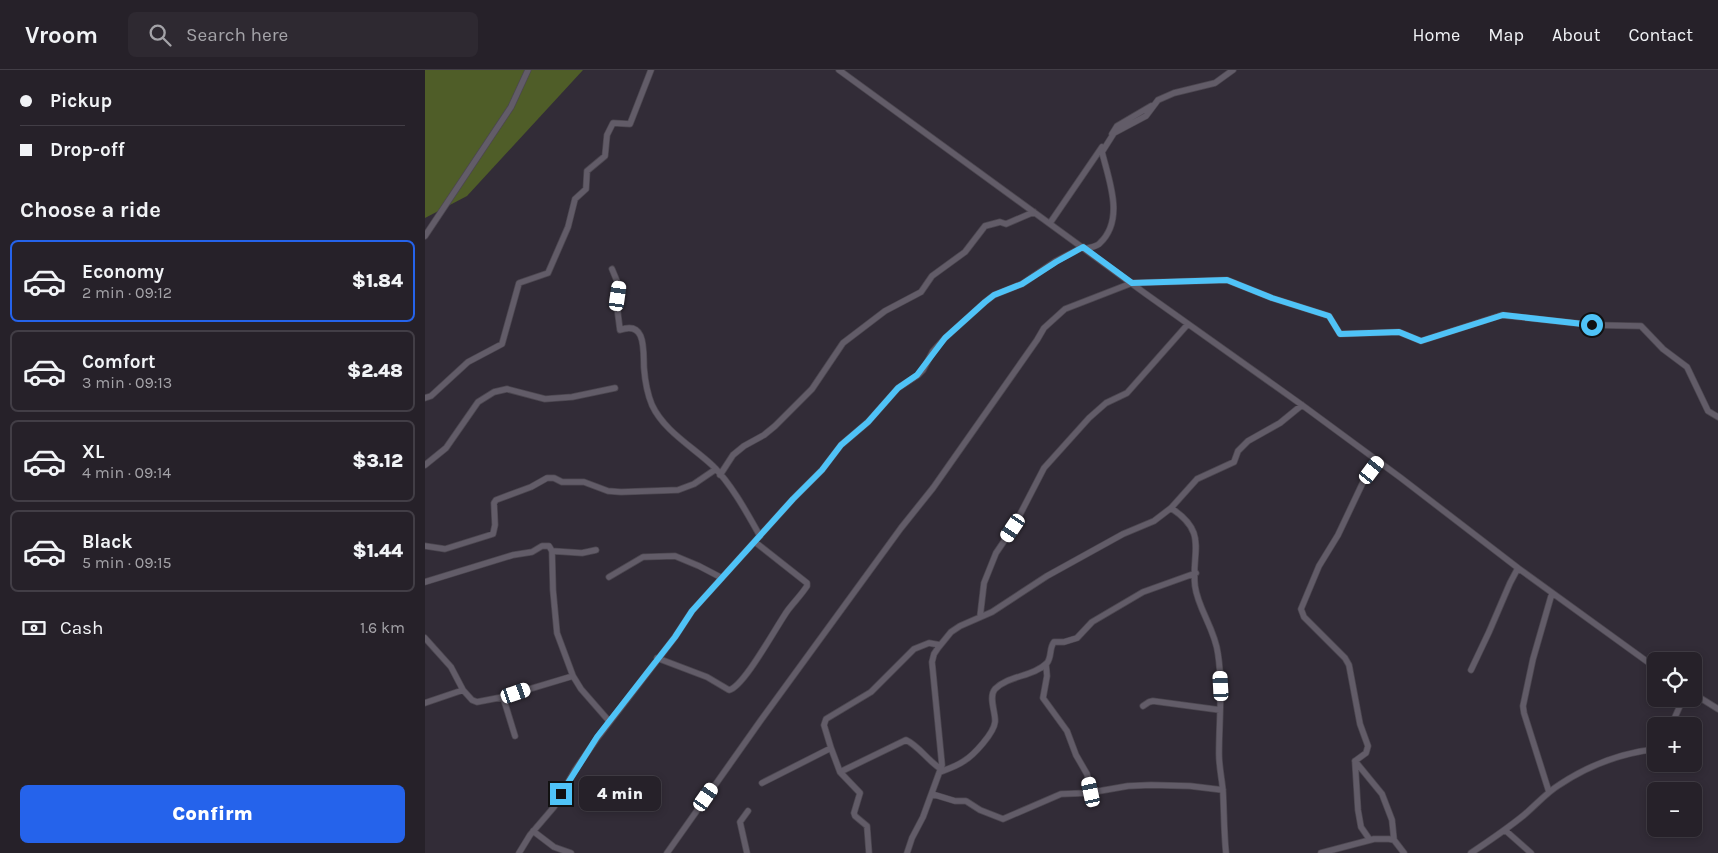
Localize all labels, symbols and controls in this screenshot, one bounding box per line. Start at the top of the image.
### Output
search box [128,12,478,57]
text: Vroom [25,21,98,49]
icon: search [146,21,174,49]
text: Search here [186,24,288,46]
text: Home [1412,24,1460,46]
text: Map [1488,24,1524,46]
text: About [1552,24,1601,46]
text: Contact [1629,24,1693,46]
text: Pickup [50,90,112,112]
text: Drop-off [50,139,125,161]
text: Choose a ride [20,197,161,223]
icon: car [22,259,67,304]
text: Economy [82,261,164,283]
text: $1.84 [352,270,403,292]
car [608,280,627,312]
text: 2 min · 09:12 [82,283,172,302]
route start [1581,314,1603,336]
icon: car [22,349,67,394]
text: Comfort [82,351,156,373]
text: $2.48 [347,360,403,382]
text: 3 min · 09:13 [82,373,172,392]
icon: car [22,439,67,484]
text: XL [82,441,104,463]
text: $3.12 [352,450,403,472]
car [1356,454,1387,486]
text: 4 min · 09:14 [82,463,171,482]
car [998,511,1027,545]
icon: car [22,529,67,574]
text: Black [82,531,133,553]
text: $1.44 [353,540,403,562]
text: 5 min · 09:15 [82,553,171,572]
icon: cash [20,614,48,642]
text: Cash [60,617,104,639]
text: 1.6 km [360,618,405,637]
map controls [1647,652,1702,837]
button: locate [1647,652,1702,707]
car [1212,671,1229,701]
car [499,681,532,705]
button: + [1647,717,1702,772]
callout: 4 min [579,776,661,812]
car [1080,776,1101,808]
car [691,780,720,814]
button: − [1647,782,1702,837]
route end [550,783,572,805]
text: 4 min [597,784,643,803]
button: Confirm [20,785,405,843]

